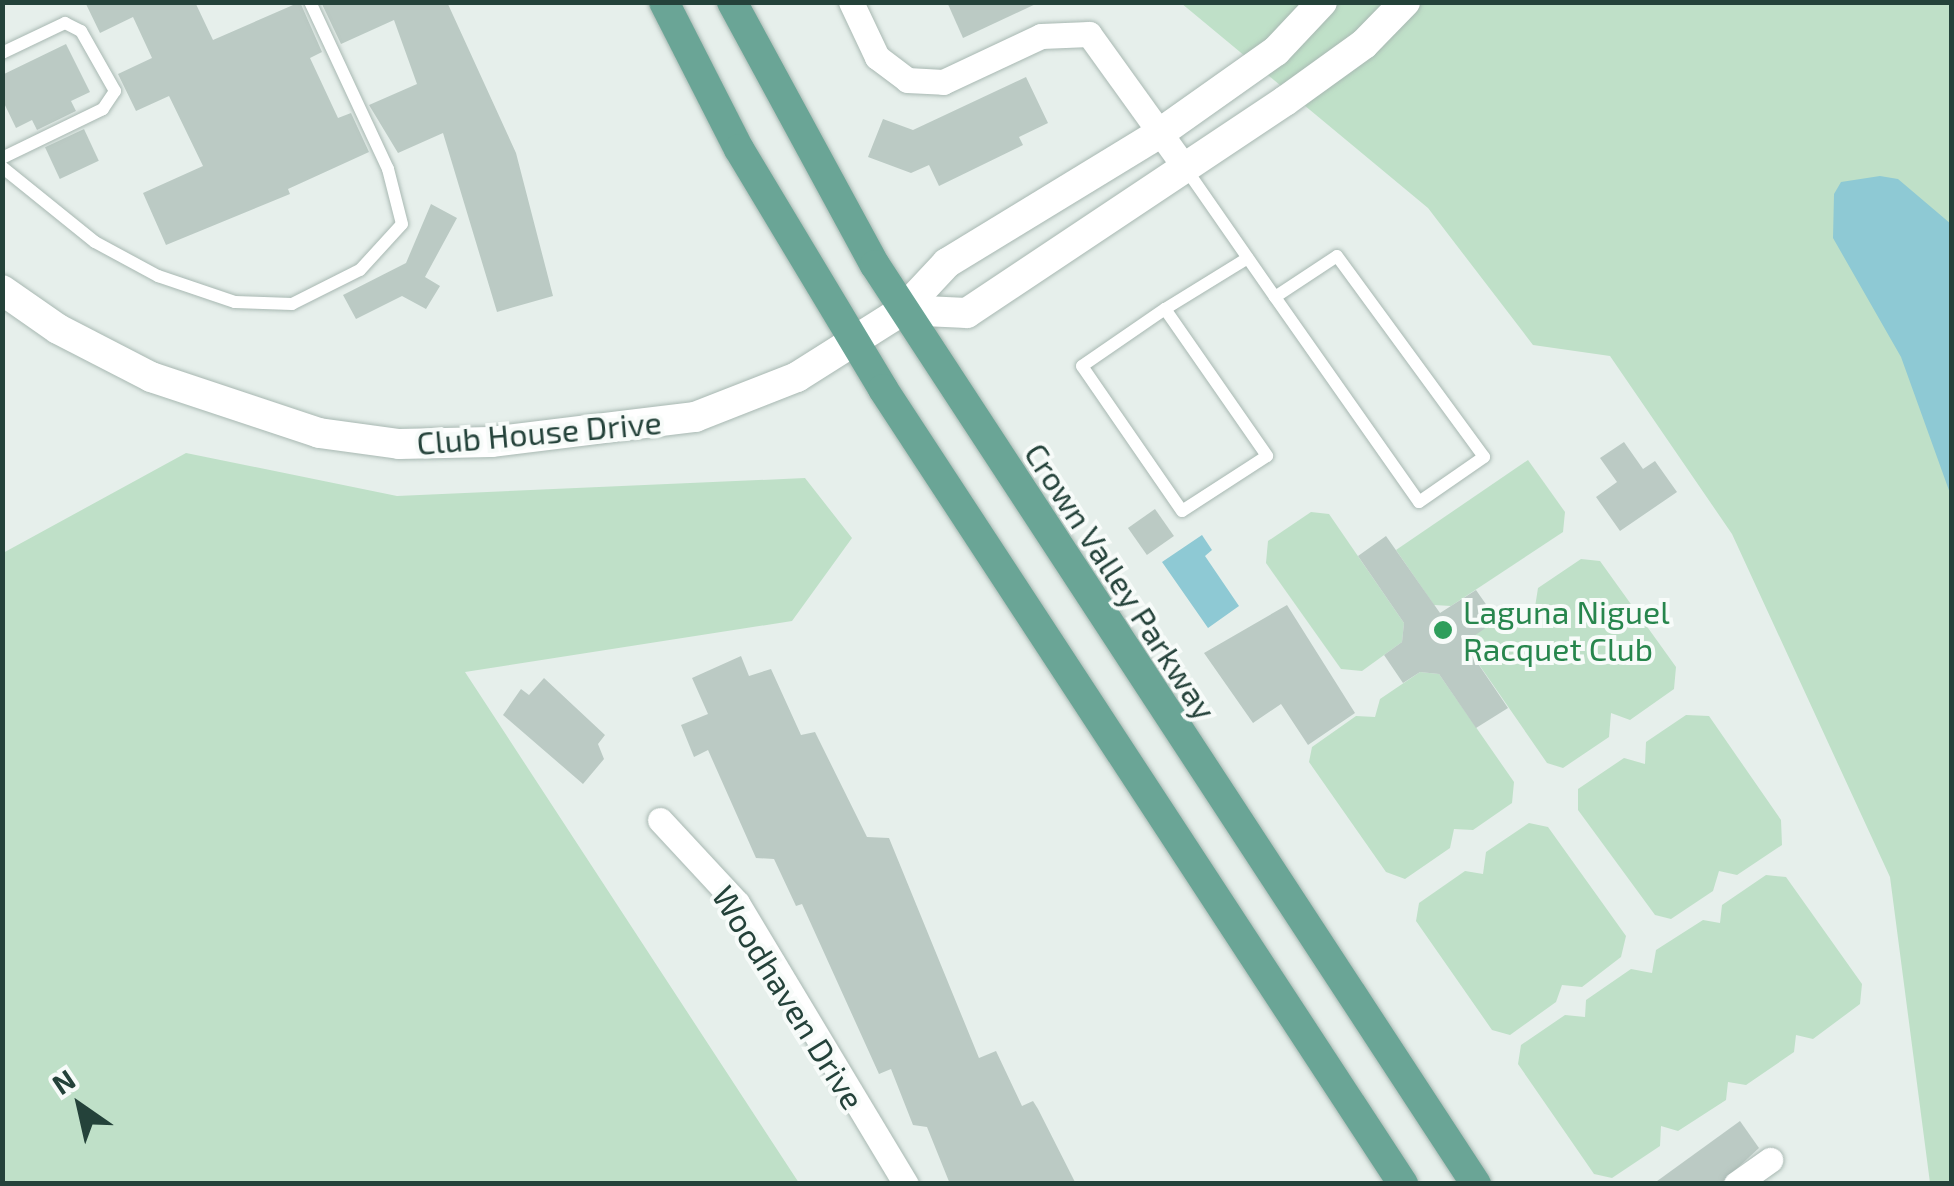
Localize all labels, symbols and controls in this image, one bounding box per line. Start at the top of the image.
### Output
street label: Club House Drive [415,402,663,462]
street label: Crown Valley Parkway [1017,435,1225,727]
place label: Laguna Niguel Racquet Club [1463,593,1670,668]
marker: Laguna Niguel Racquet Club [1432,619,1454,641]
street label: Woodhaven Drive [705,878,873,1116]
north arrow [30,1056,130,1156]
text: N [45,1061,81,1101]

